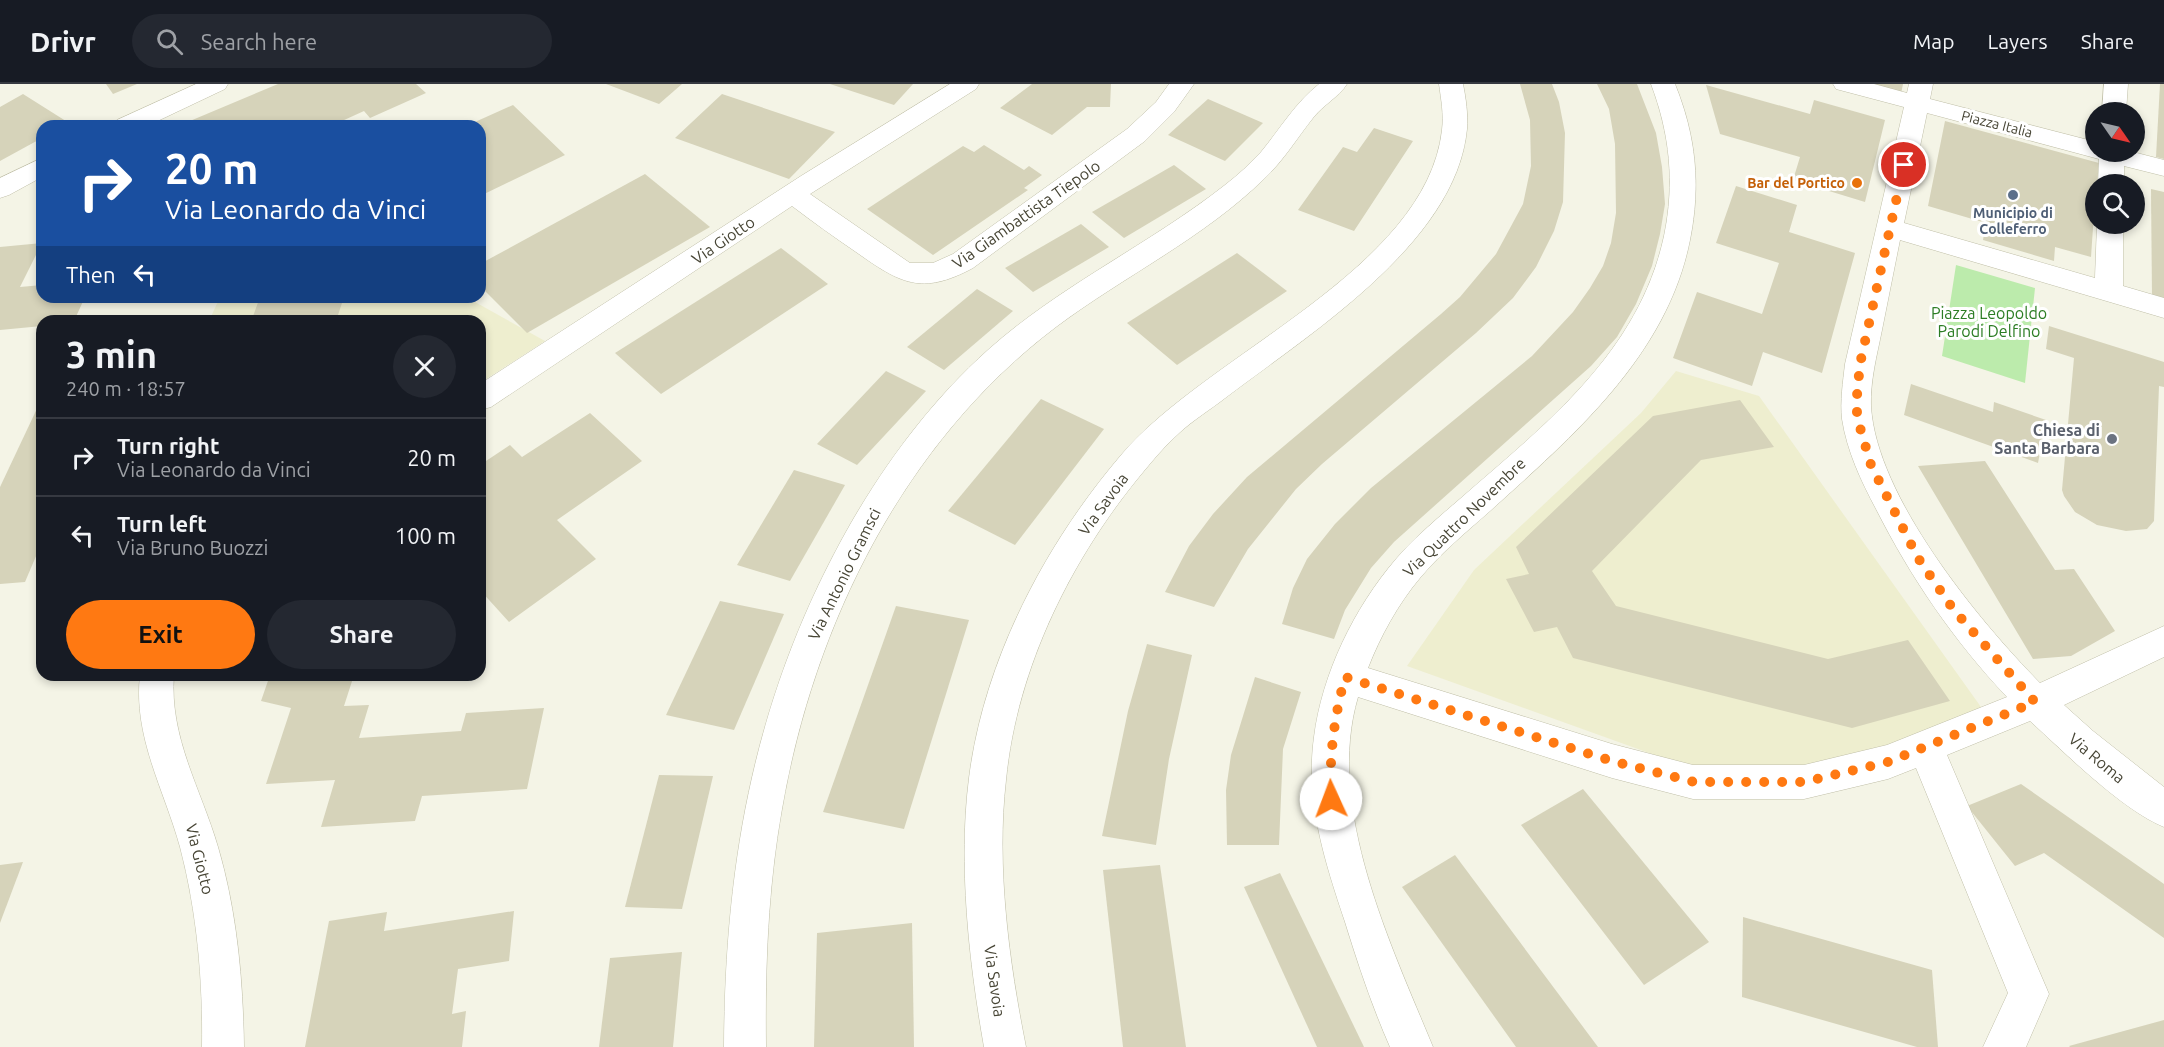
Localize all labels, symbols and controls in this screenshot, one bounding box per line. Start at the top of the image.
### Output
search box [132,14,552,68]
icon: search [153,25,186,58]
text: Drivr [30,26,96,57]
text: Search here [201,29,317,54]
text: Map [1913,29,1954,53]
text: Layers [1987,29,2048,53]
text: Share [2081,29,2134,53]
north arrow [2085,102,2145,162]
map controls [2085,102,2145,234]
street label: Piazza Italia [1960,107,2034,141]
pin [1878,139,1929,190]
icon: right [66,144,144,222]
text: 20 m [165,145,259,192]
icon: arrive [1887,148,1920,181]
street label: Via Giambattista Tiepolo [949,156,1103,272]
button: search [2085,174,2145,234]
place label: Bar del Portico [1747,175,1845,191]
marker: Bar del Portico [1850,176,1864,190]
marker: Municipio di Colleferro [2006,188,2020,202]
text: Via Leonardo da Vinci [165,194,426,224]
place label: Municipio di Colleferro [1973,205,2053,237]
street label: Via Giotto [688,212,758,268]
icon: left [128,258,161,291]
text: Then [66,262,116,287]
park label: Piazza Leopoldo Parodi Delfino [1931,304,2047,340]
text: 3 min [66,334,157,375]
button: close [393,335,456,398]
text: 240 m · 18:57 [66,377,186,400]
place label: Chiesa di Santa Barbara [1994,421,2100,457]
marker: Chiesa di Santa Barbara [2105,432,2119,446]
text: Turn right [117,433,219,458]
icon: right [66,441,99,474]
text: 20 m [407,445,456,470]
street label: Via Quattro Novembre [1399,454,1529,580]
text: Via Leonardo da Vinci [117,458,311,481]
street label: Via Savoia [1074,469,1132,539]
street label: Via Antonio Gramsci [804,505,884,643]
text: Turn left [117,511,207,536]
icon: left [66,519,99,552]
text: 100 m [395,523,456,548]
text: Via Bruno Buozzi [117,536,268,559]
button: Exit [66,600,255,669]
button: Share [267,600,456,669]
street label: Via Roma [2065,729,2129,787]
position arrow [1299,767,1363,831]
street label: Via Giotto [183,822,217,896]
street label: Via Savoia [981,944,1009,1018]

